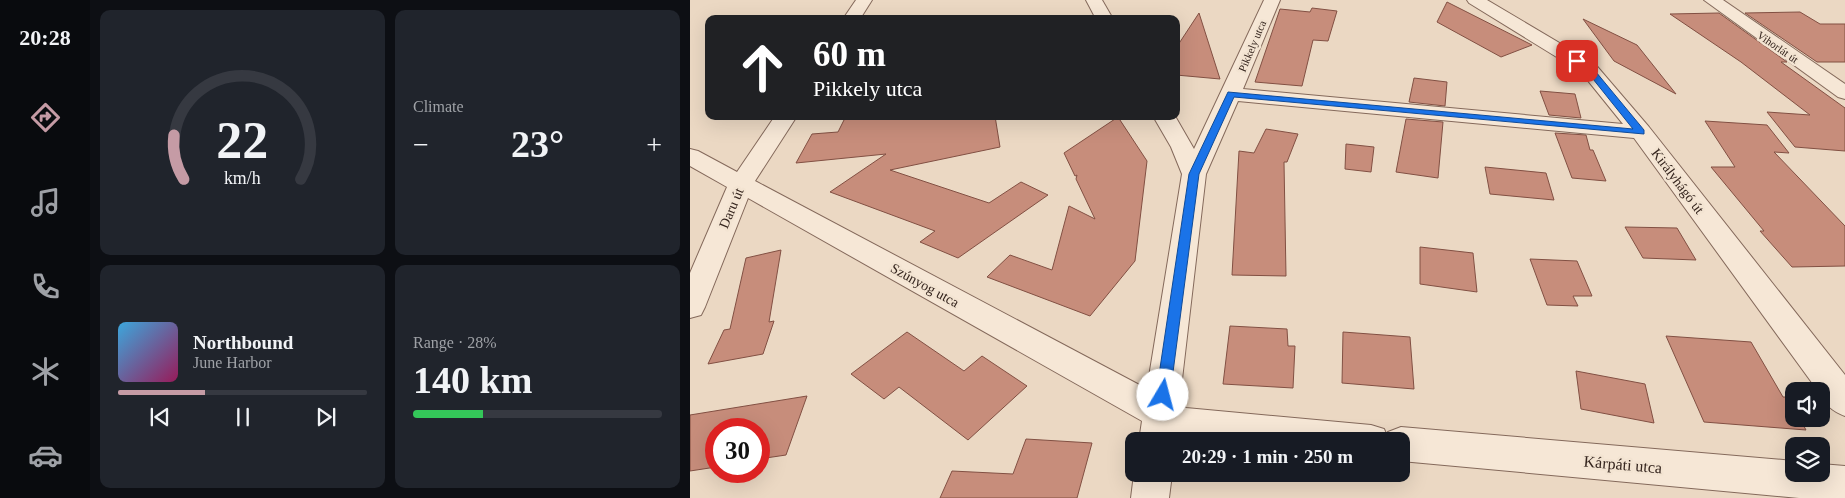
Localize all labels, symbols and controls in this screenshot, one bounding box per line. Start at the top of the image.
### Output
street label: Pikkely utca [1236,18,1268,74]
text: 20:28 [19,25,71,50]
street label: Vihorlát út [1755,29,1801,65]
icon: ahead [730,35,795,100]
text: 60 m [813,35,886,74]
pin [1556,40,1598,82]
icon: arrive [1563,47,1591,75]
text: Pikkely utca [813,76,922,101]
text: Climate [413,98,464,115]
icon: directions [28,100,63,135]
text: 22 [217,112,269,169]
text: 23° [511,123,564,165]
text: − [413,129,429,160]
text: + [646,129,662,160]
street label: Királyhágó út [1648,146,1707,217]
text: km/h [224,168,261,188]
icon: music [28,185,63,220]
street label: Daru út [716,186,747,231]
street label: Szúnyog utca [888,260,962,311]
icon: phone [28,269,63,304]
text: Northbound [193,332,293,353]
text: Range · 28% [413,334,497,351]
icon: climate [28,354,63,389]
text: June Harbor [193,354,272,371]
text: 140 km [413,359,532,401]
position arrow [1136,368,1188,420]
map controls [1785,382,1830,482]
button: sound [1785,382,1830,427]
icon: previous [146,403,174,431]
icon: pause [229,403,257,431]
icon: next [312,403,340,431]
speed limit sign: 30 [705,418,770,483]
button: layers [1785,437,1830,482]
icon: car [28,438,63,473]
text: 20:29 · 1 min · 250 m [1182,446,1353,467]
street label: Kárpáti utca [1583,453,1663,477]

